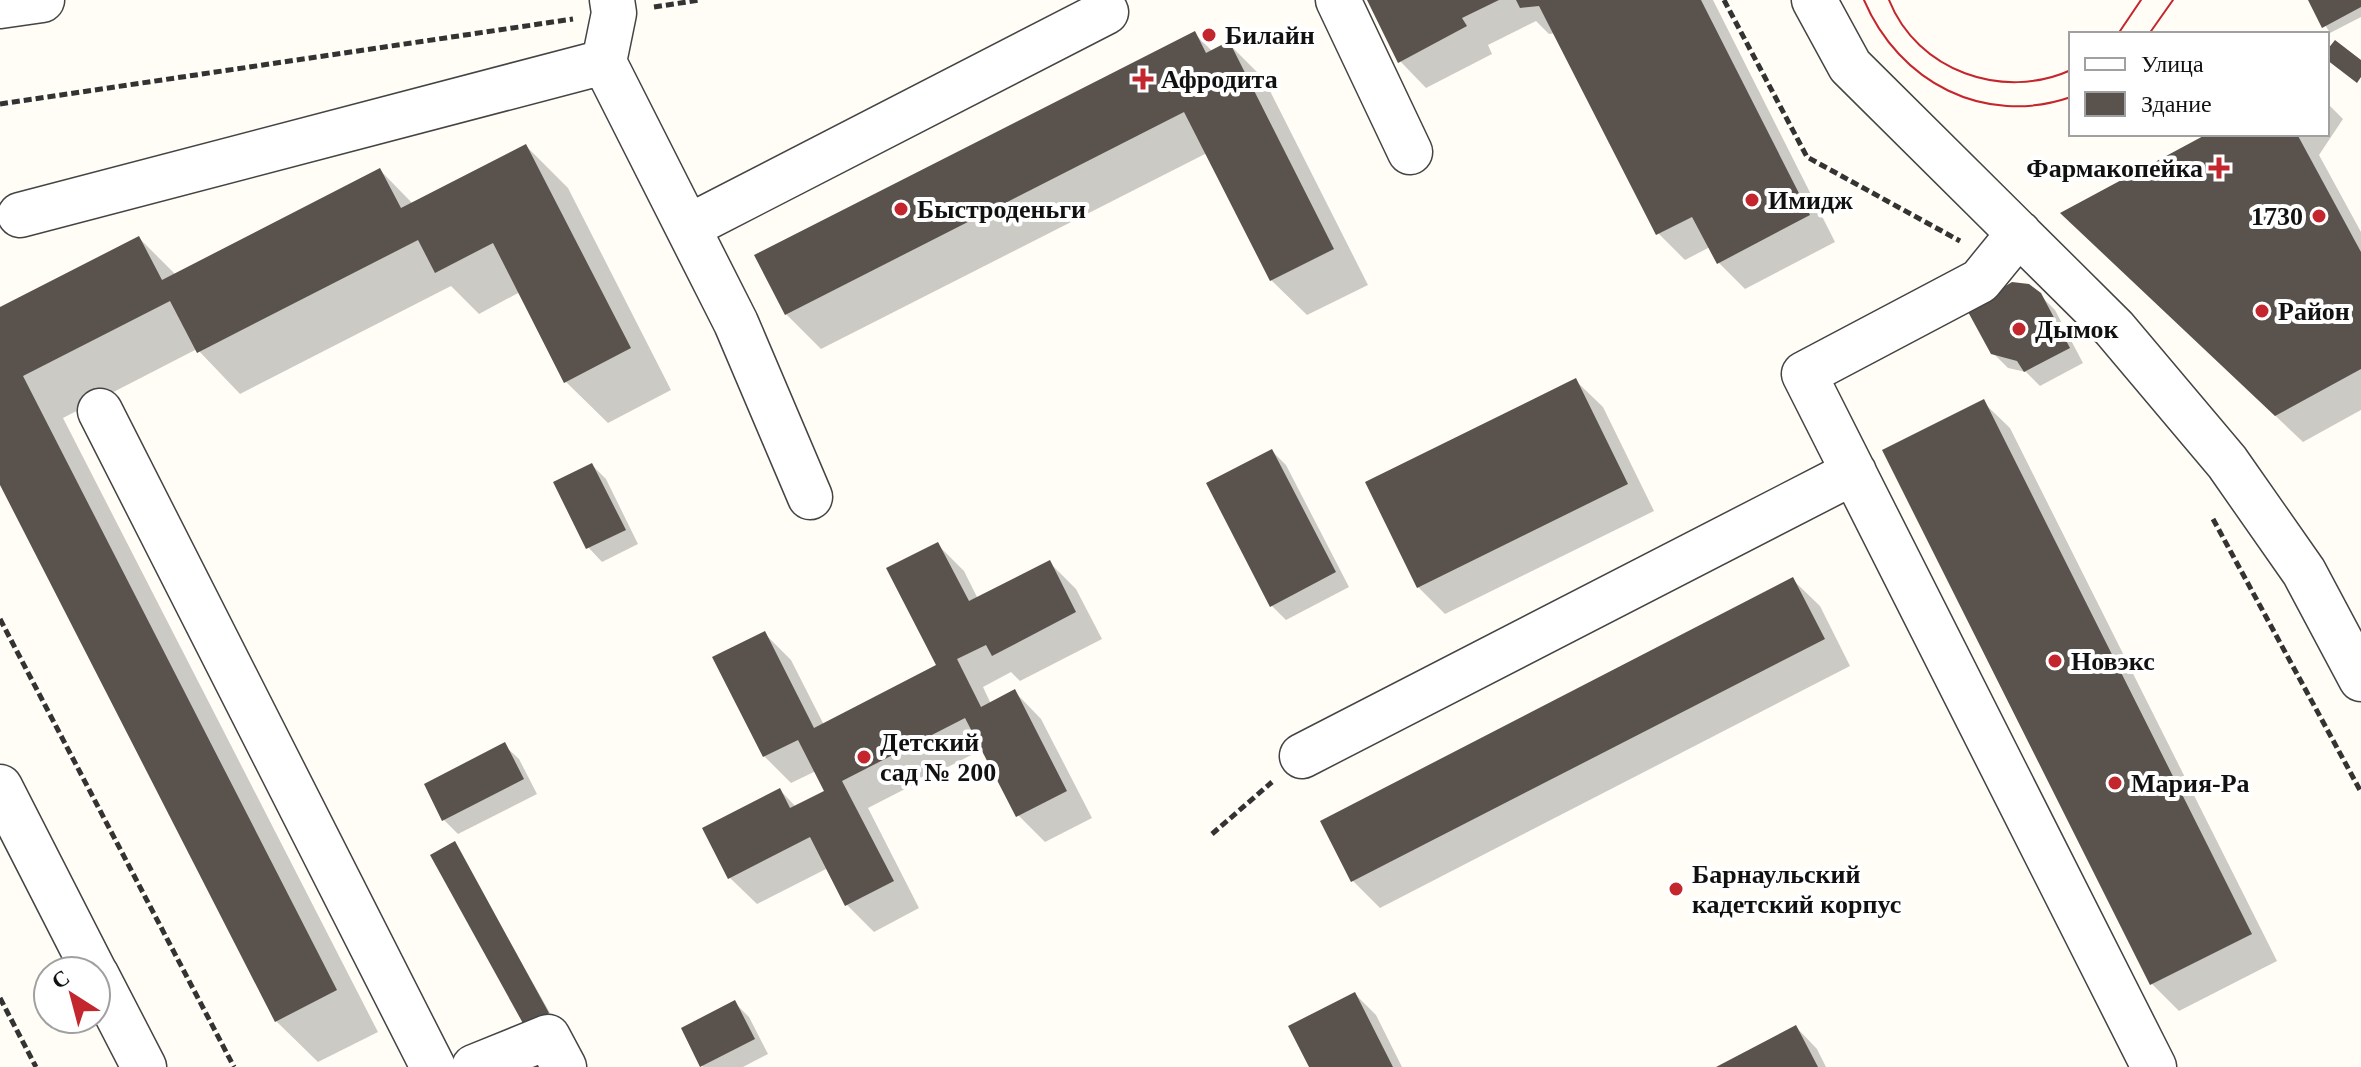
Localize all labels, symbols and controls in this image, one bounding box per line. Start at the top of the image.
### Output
place label: Билайн [1225,21,1315,50]
marker: Билайн [1200,26,1218,44]
legend [2069,32,2329,136]
text: Улица [2141,51,2204,77]
place label: Афродита [1161,65,1278,94]
marker: Афродита [1132,68,1154,90]
text: Здание [2141,91,2212,117]
place label: Фармакопейка [2026,154,2203,183]
marker: Фармакопейка [2210,159,2228,177]
place label: Имидж [1768,186,1853,215]
marker: Имидж [1743,191,1761,209]
place label: Быстроденьги [917,195,1086,224]
marker: Быстроденьги [892,200,910,218]
place label: 1730 [2251,202,2303,231]
marker: 1730 [2310,207,2328,225]
place label: Район [2278,297,2350,326]
marker: Район [2253,302,2271,320]
place label: Дымок [2035,315,2119,344]
marker: Дымок [2010,320,2028,338]
place label: Новэкс [2071,647,2155,676]
marker: Новэкс [2046,652,2064,670]
place label: Детский сад № 200 [880,728,996,787]
marker: Детский сад № 200 [855,748,873,766]
place label: Мария-Ра [2131,769,2250,798]
marker: Мария-Ра [2106,774,2124,792]
place label: Барнаульский кадетский корпус [1692,860,1901,919]
marker: Барнаульский кадетский корпус [1667,880,1685,898]
north arrow [32,955,112,1035]
text: С [47,964,74,994]

